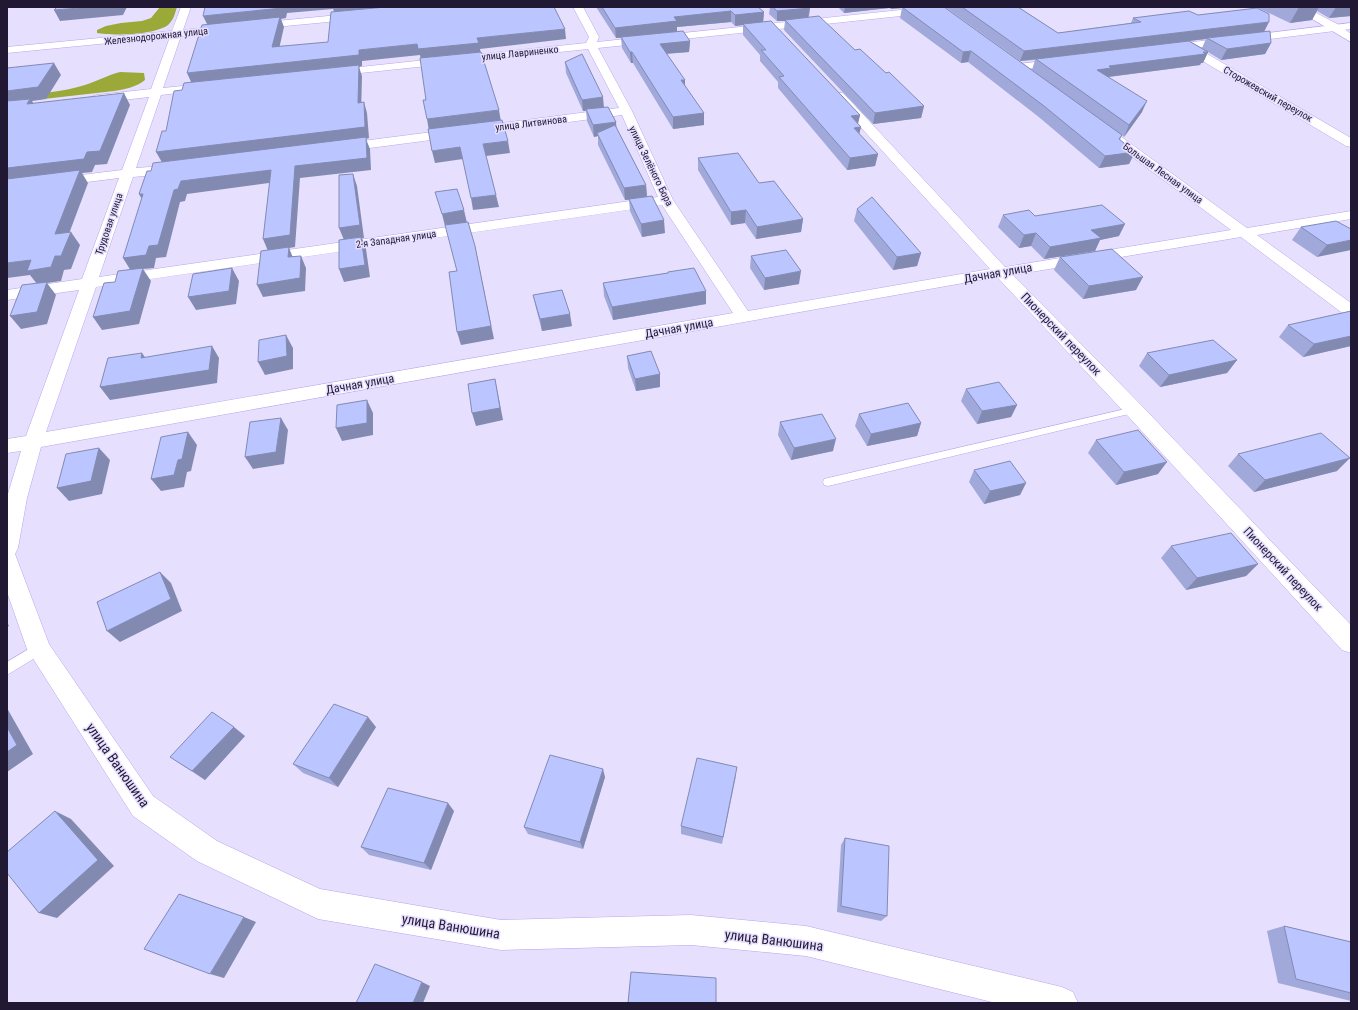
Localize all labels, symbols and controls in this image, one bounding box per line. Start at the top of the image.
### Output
street label: Железнодорожная улица [103,25,209,47]
street label: улица Лавриненко [481,44,559,62]
street label: Сторожевский переулок [1222,64,1315,124]
street label: улица Литвинова [495,113,568,133]
street label: улица Зелёного Бора [627,124,675,208]
street label: Большая Лесная улица [1121,140,1205,206]
street label: Трудовая улица [93,191,125,257]
street label: 2-я Западная улица [355,228,437,250]
street label: Дачная улица [963,260,1033,286]
street label: Пионерский переулок [1018,290,1104,378]
street label: Дачная улица [644,315,714,341]
street label: Дачная улица [325,371,395,397]
street label: Пионерский переулок [1241,524,1326,614]
street label: улица Ванюшина [83,720,153,810]
street label: улица Ванюшина [401,910,501,942]
street label: улица Ванюшина [724,926,824,954]

